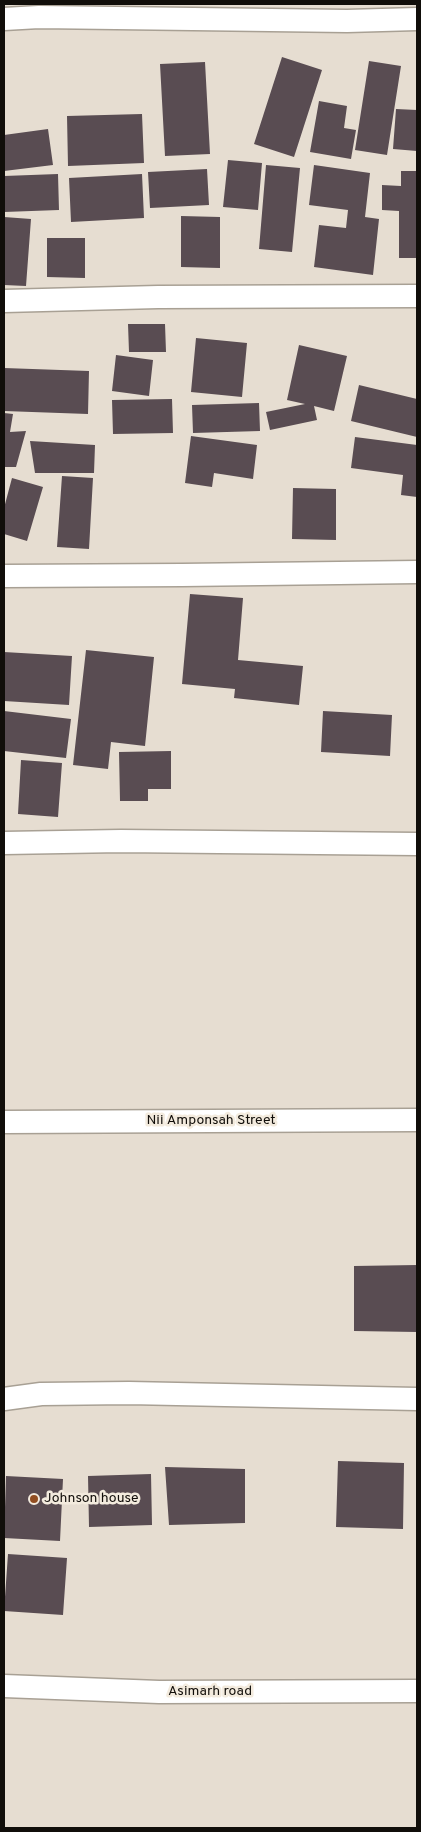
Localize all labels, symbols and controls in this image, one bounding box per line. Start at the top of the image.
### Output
street label: Nii Amponsah Street [146,1113,276,1129]
place label: Johnson house [44,1491,138,1507]
marker: Johnson house [28,1493,40,1505]
street label: Asimarh road [168,1684,252,1700]

